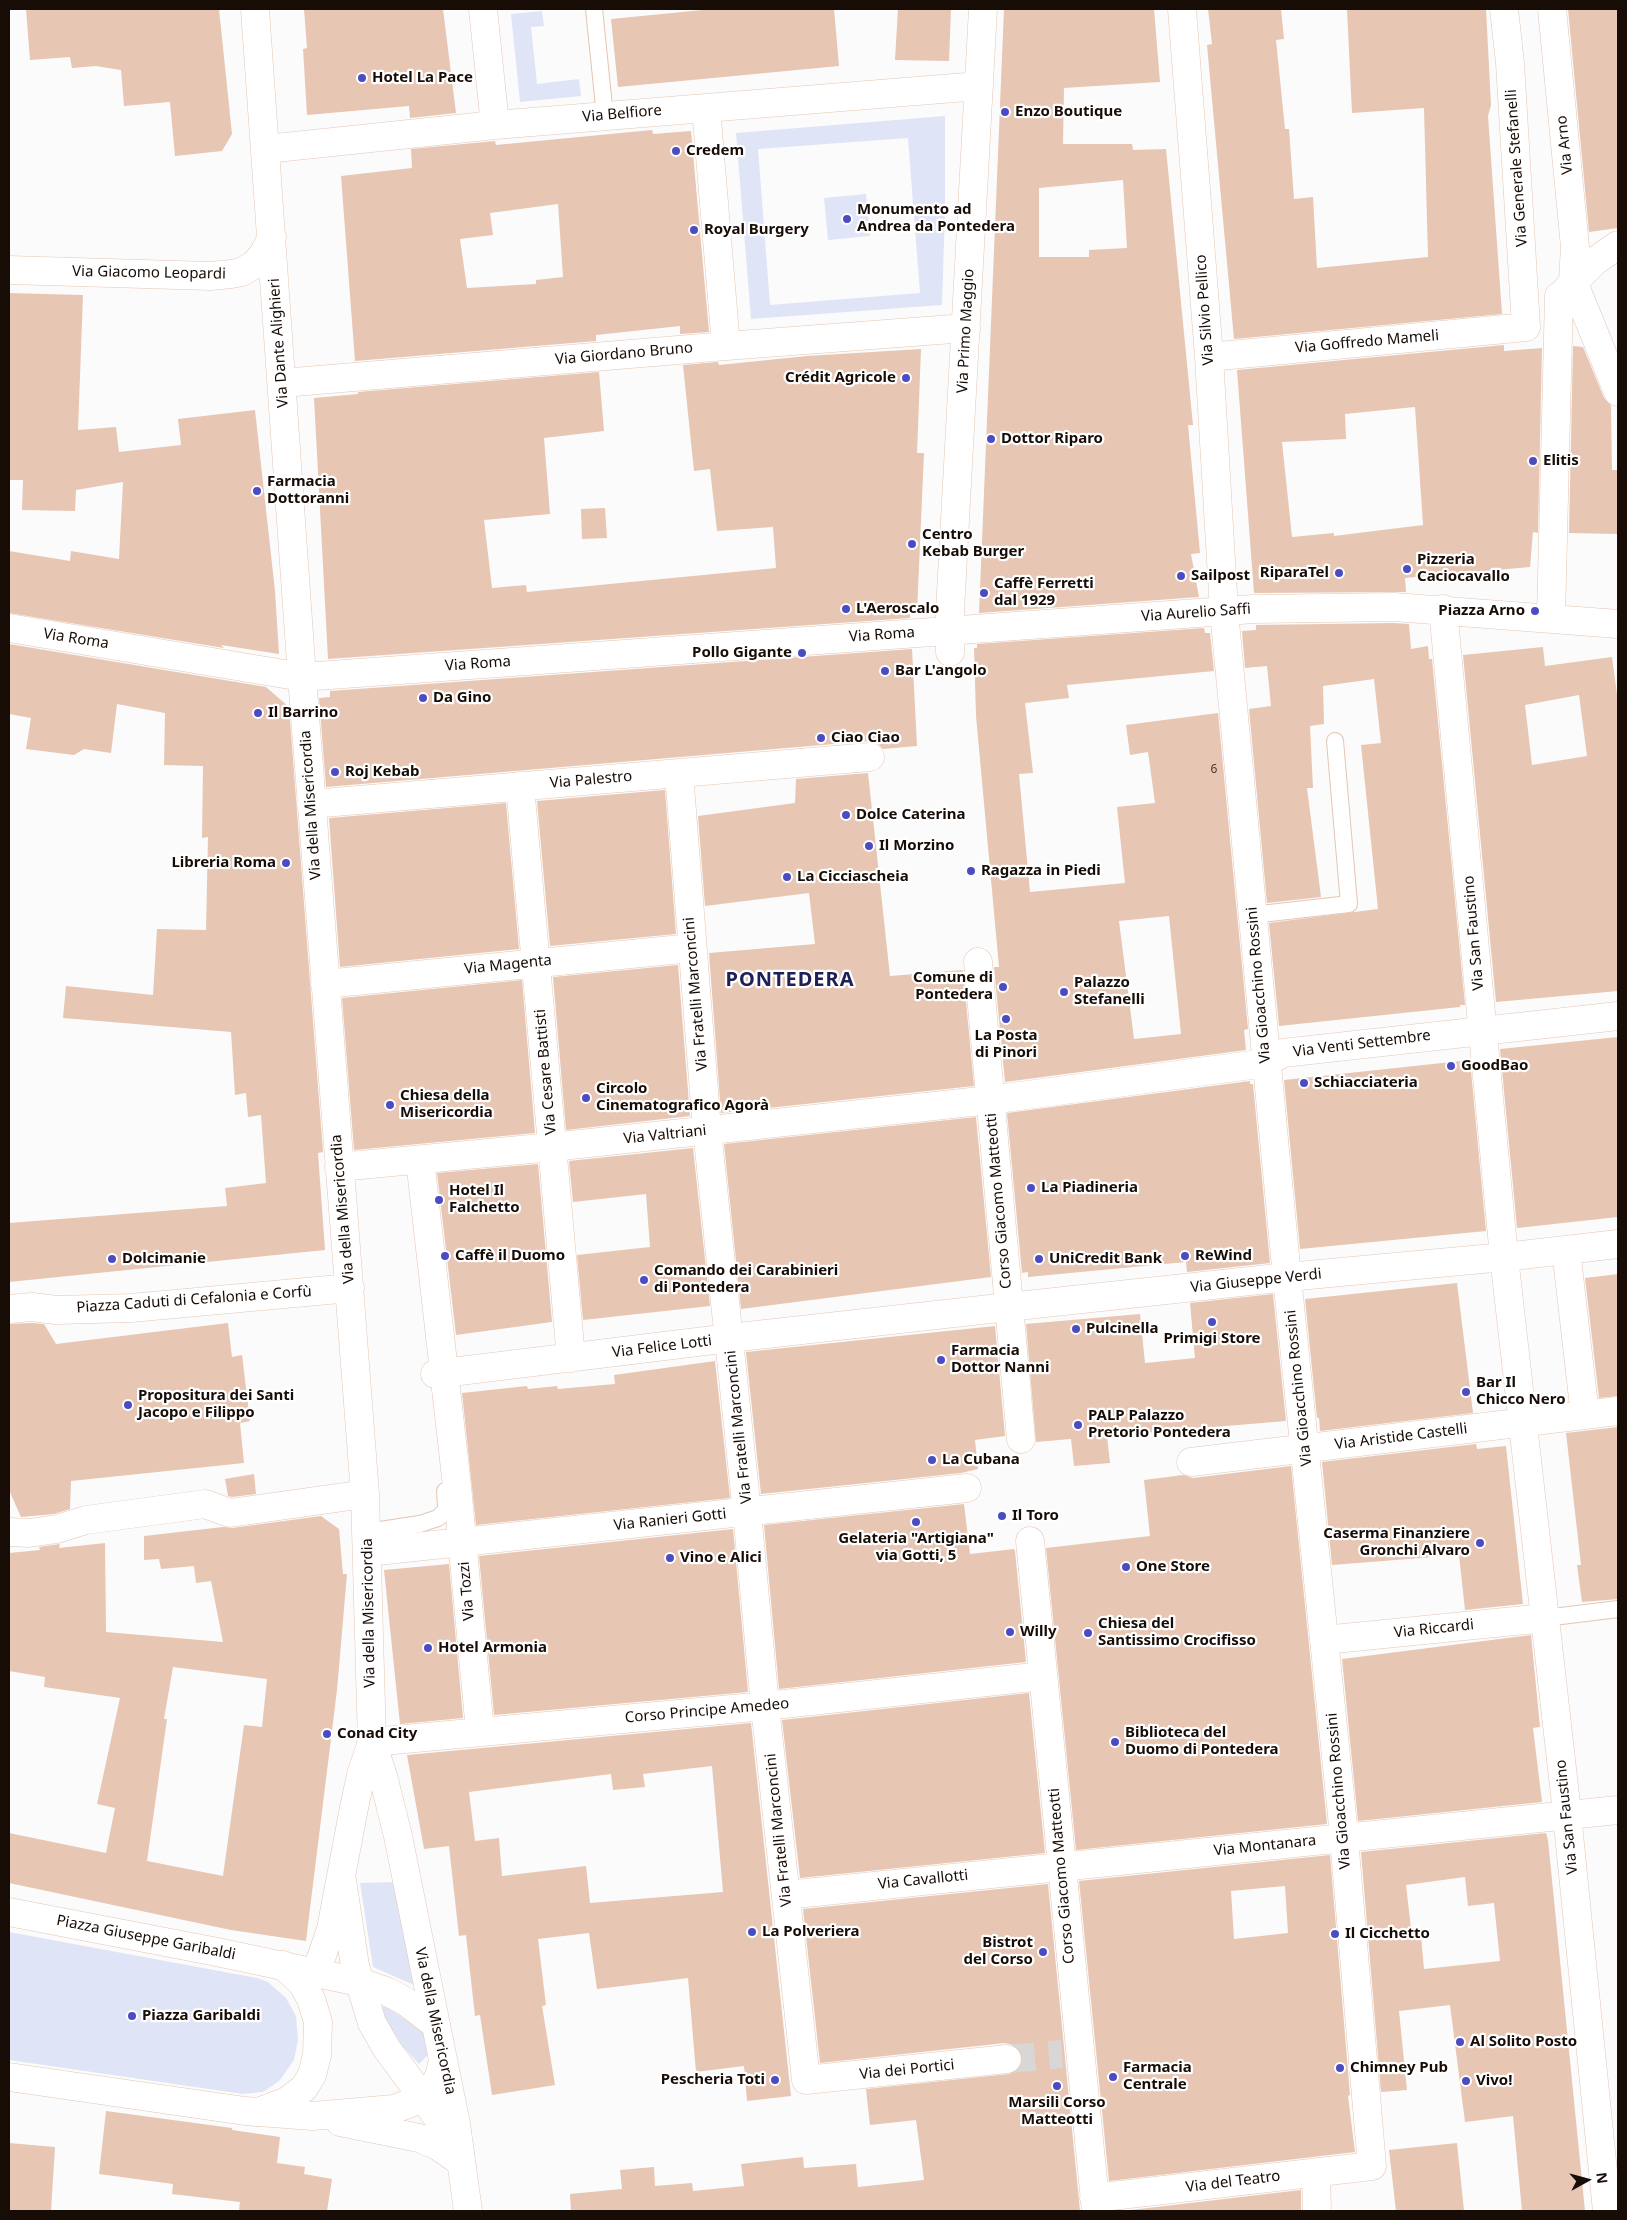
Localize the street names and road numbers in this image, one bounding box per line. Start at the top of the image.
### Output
street label: Via Generale Stefanelli [1503,89,1531,247]
street label: Via Belfiore [582,102,662,126]
street label: Via Arno [1553,115,1577,175]
street label: Via Silvio Pellico [1192,254,1218,366]
street label: Via Giacomo Leopardi [72,263,226,283]
street label: Via Primo Maggio [954,268,978,394]
street label: Via Dante Alighieri [265,278,293,408]
street label: Via Goffredo Mameli [1294,327,1440,357]
street label: Via Giordano Bruno [554,339,694,369]
street label: Via Aurelio Saffi [1141,600,1251,626]
street label: Via Roma [848,624,916,646]
street label: Via Roma [42,625,110,653]
street label: Via Roma [444,653,512,675]
street label: Via della Misericordia [297,730,325,880]
street label: Via Palestro [549,767,633,793]
street label: Via San Faustino [1460,875,1488,991]
street label: Via Gioacchino Rossini [1243,906,1275,1064]
street label: Via Fratelli Marconcini [680,916,712,1072]
street label: Via Magenta [463,951,553,979]
street label: Via Cesare Battisti [532,1008,560,1136]
street label: Via Venti Settembre [1292,1027,1432,1061]
street label: Corso Giacomo Matteotti [982,1112,1016,1290]
street label: Via Valtriani [623,1122,707,1148]
street label: Via della Misericordia [328,1134,358,1284]
street label: Via Giuseppe Verdi [1189,1265,1323,1297]
street label: Piazza Caduti di Cefalonia e Corfù [76,1283,312,1317]
street label: Via Gioacchino Rossini [1282,1309,1316,1467]
street label: Via Felice Lotti [611,1332,713,1362]
street label: Via Fratelli Marconcini [722,1349,756,1505]
street label: Via Aristide Castelli [1334,1420,1468,1454]
street label: Via Ranieri Gotti [613,1505,727,1535]
street label: Via della Misericordia [359,1538,379,1688]
street label: Via Tozzi [455,1561,479,1621]
street label: Via Riccardi [1393,1616,1475,1642]
street label: Corso Principe Amedeo [624,1695,790,1727]
street label: Via Gioacchino Rossini [1323,1712,1355,1870]
street label: Via Fratelli Marconcini [762,1752,796,1908]
street label: Via San Faustino [1552,1759,1582,1875]
street label: Corso Giacomo Matteotti [1045,1787,1079,1965]
street label: Via Montanara [1213,1832,1317,1860]
street label: Via Cavallotti [877,1866,969,1894]
street label: Piazza Giuseppe Garibaldi [55,1912,237,1964]
street label: Via della Misericordia [411,1946,459,2096]
street label: Via dei Portici [859,2056,955,2084]
street label: Via del Teatro [1185,2167,1281,2197]

